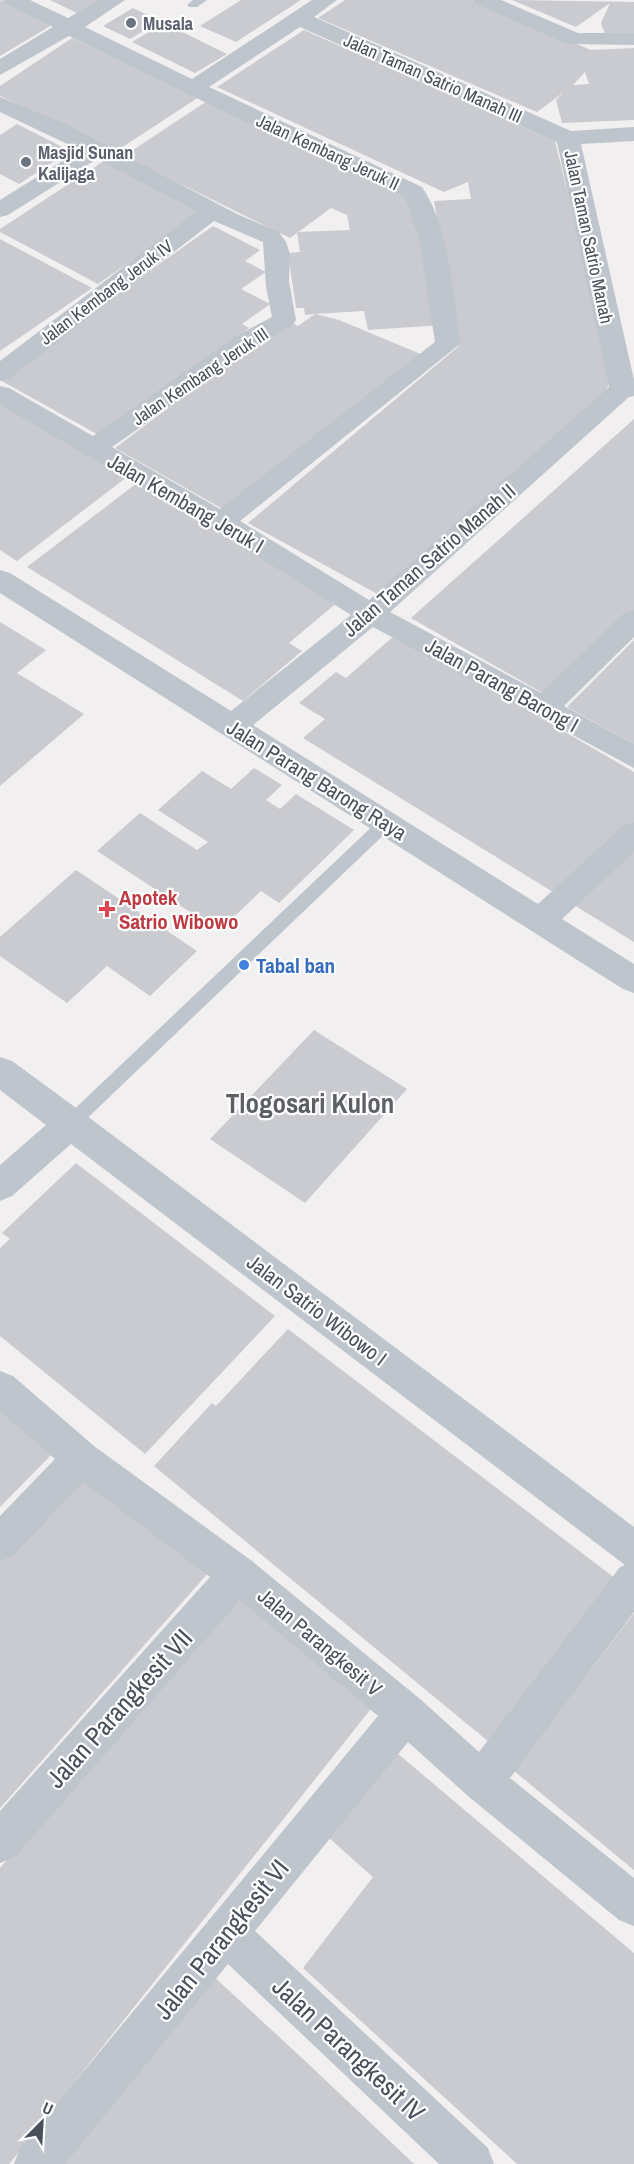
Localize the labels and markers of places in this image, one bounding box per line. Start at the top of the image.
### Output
place label: Musala [143,11,194,36]
marker: Musala [124,16,138,30]
place label: Masjid Sunan Kalijaga [38,140,133,186]
marker: Masjid Sunan Kalijaga [19,155,33,169]
place label: Apotek Satrio Wibowo [119,883,238,936]
marker: Apotek Satrio Wibowo [100,902,114,916]
place label: Tabal ban [256,951,335,980]
marker: Tabal ban [237,958,251,972]

